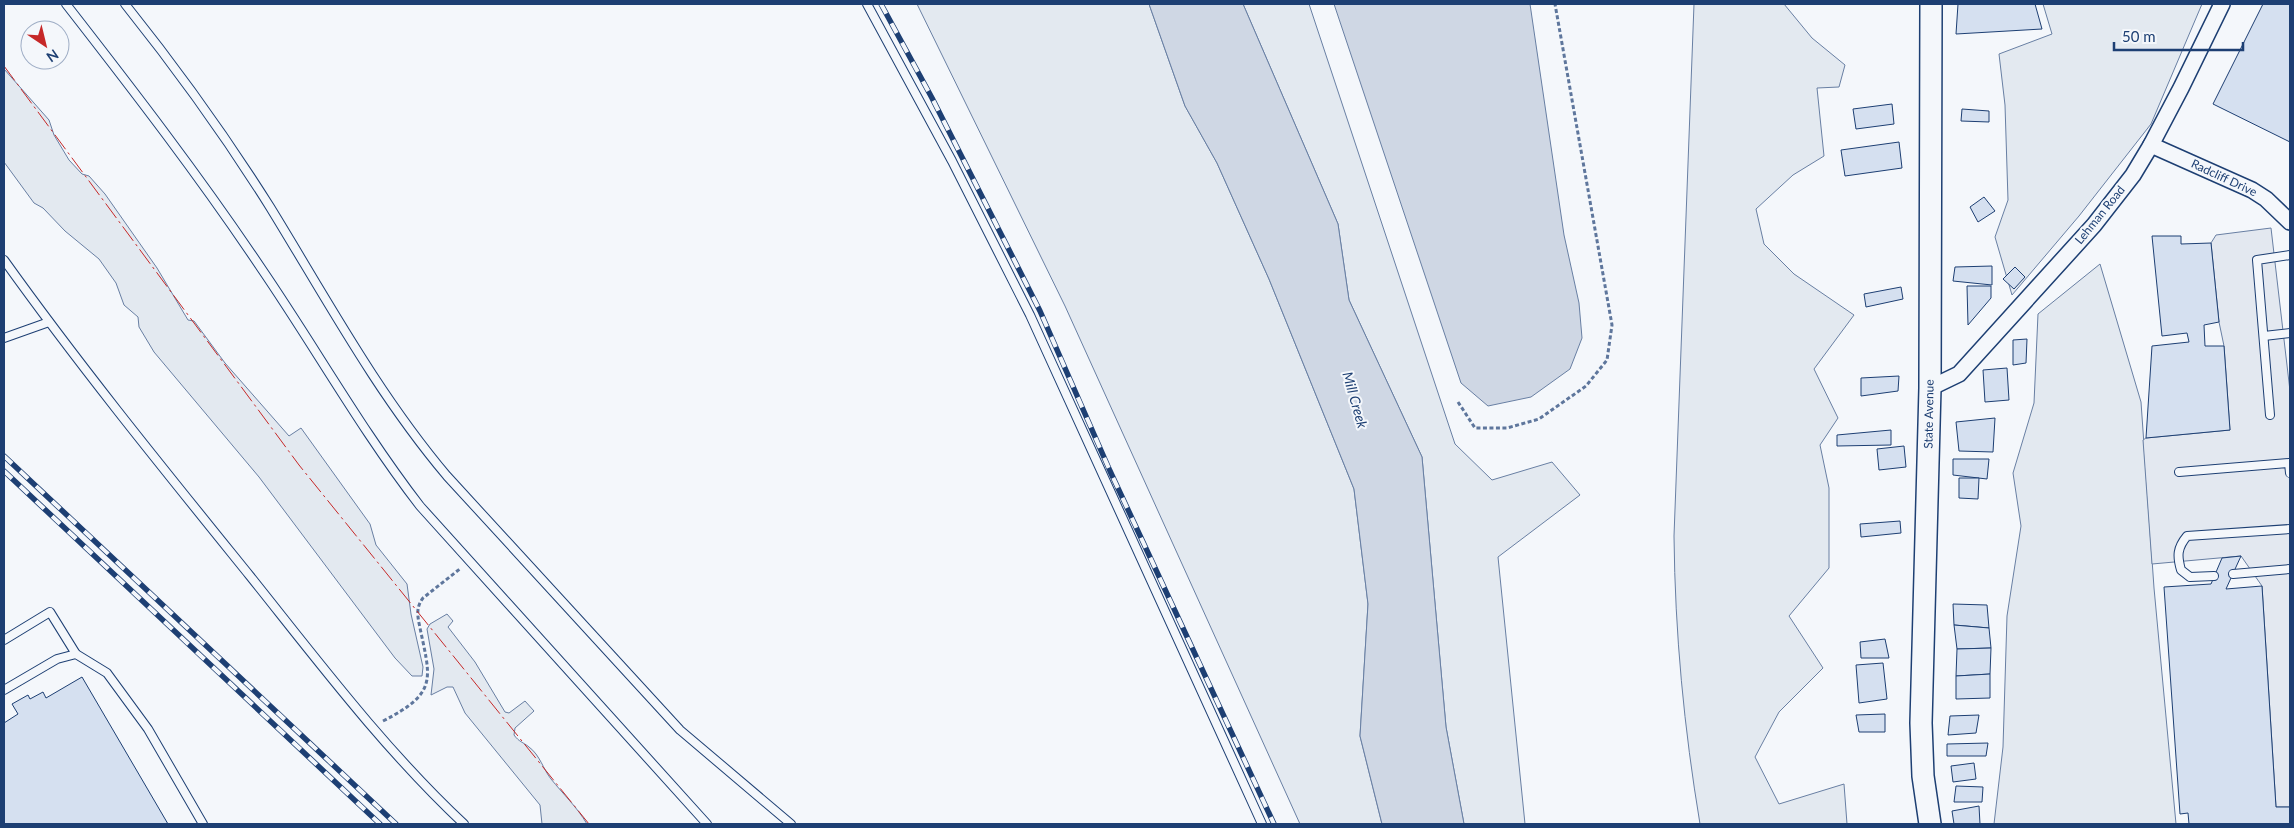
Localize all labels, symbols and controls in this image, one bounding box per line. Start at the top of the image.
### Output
north arrow [20,20,70,70]
scale bar [2114,20,2243,52]
text: 50 m [2122,27,2156,45]
text: N [43,46,62,66]
street label: Radcliff Drive [2189,156,2260,199]
street label: Lehman Road [2071,182,2128,247]
water label: Mill Creek [1339,370,1372,430]
street label: State Avenue [1920,379,1937,449]

